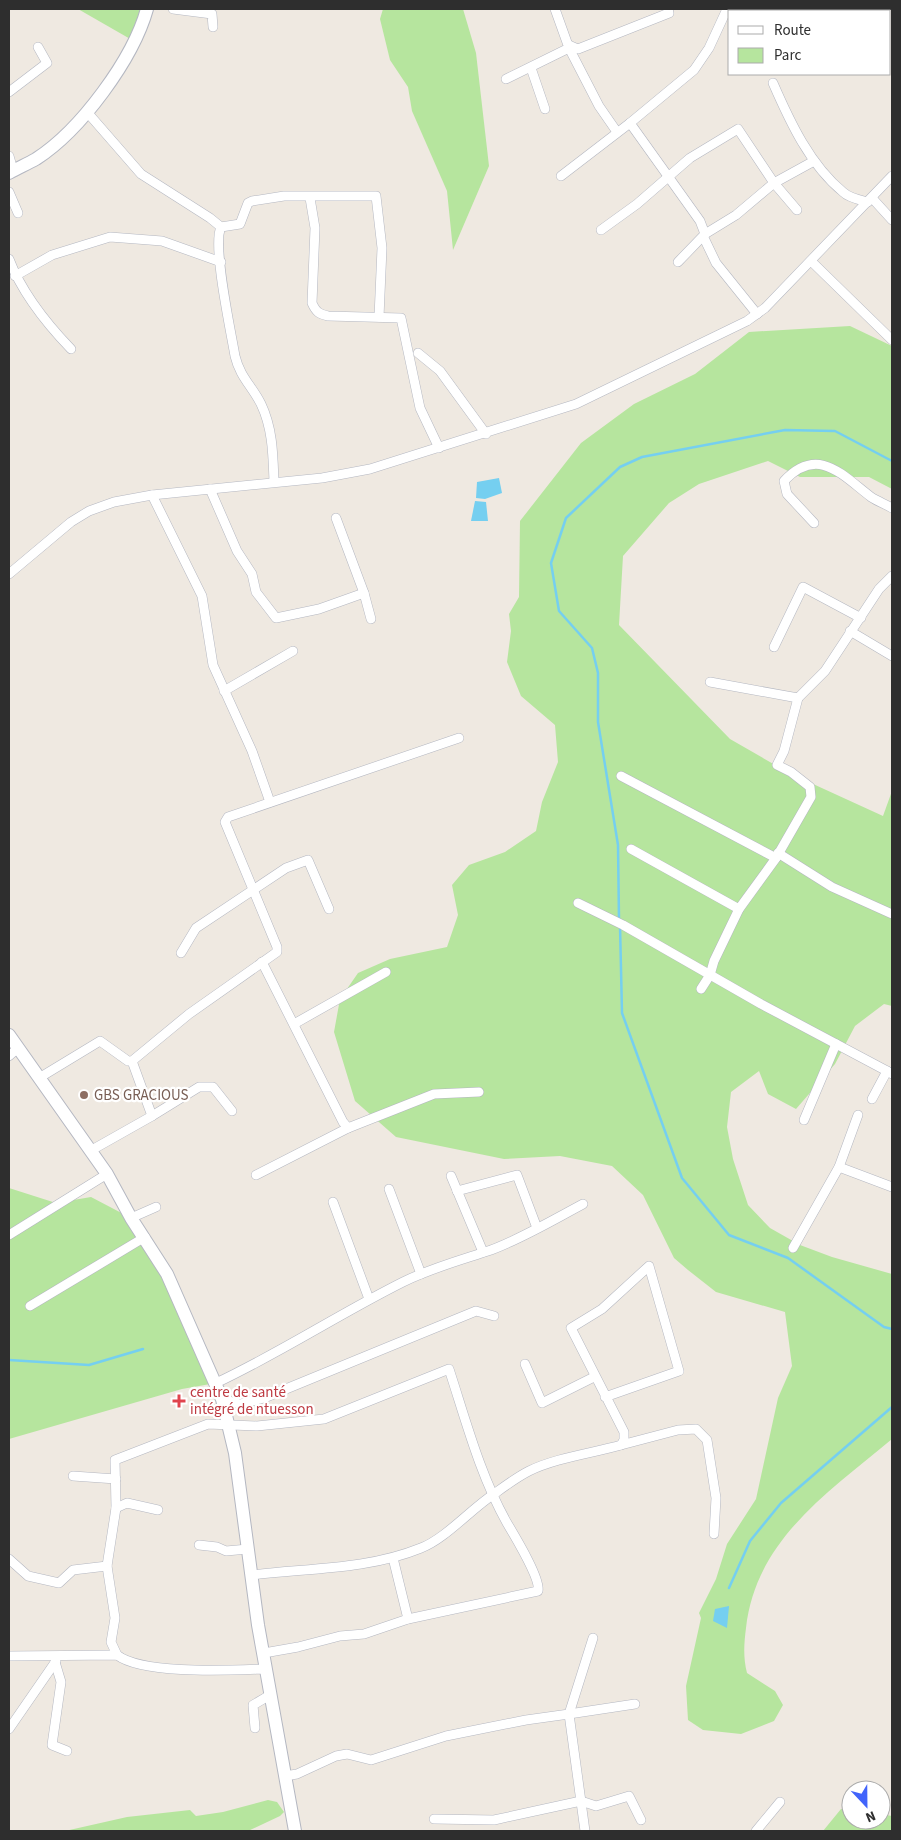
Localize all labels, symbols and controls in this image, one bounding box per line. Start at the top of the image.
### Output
legend [728,10,891,75]
text: Route [774,20,811,41]
text: Parc [774,45,801,66]
place label: GBS GRACIOUS [94,1085,189,1106]
marker: GBS GRACIOUS [78,1089,90,1101]
place label: centre de santé intégré de ntuesson [190,1382,314,1420]
marker: centre de santé intégré de ntuesson [172,1394,186,1408]
north arrow [841,1780,891,1830]
text: N [862,1805,879,1827]

